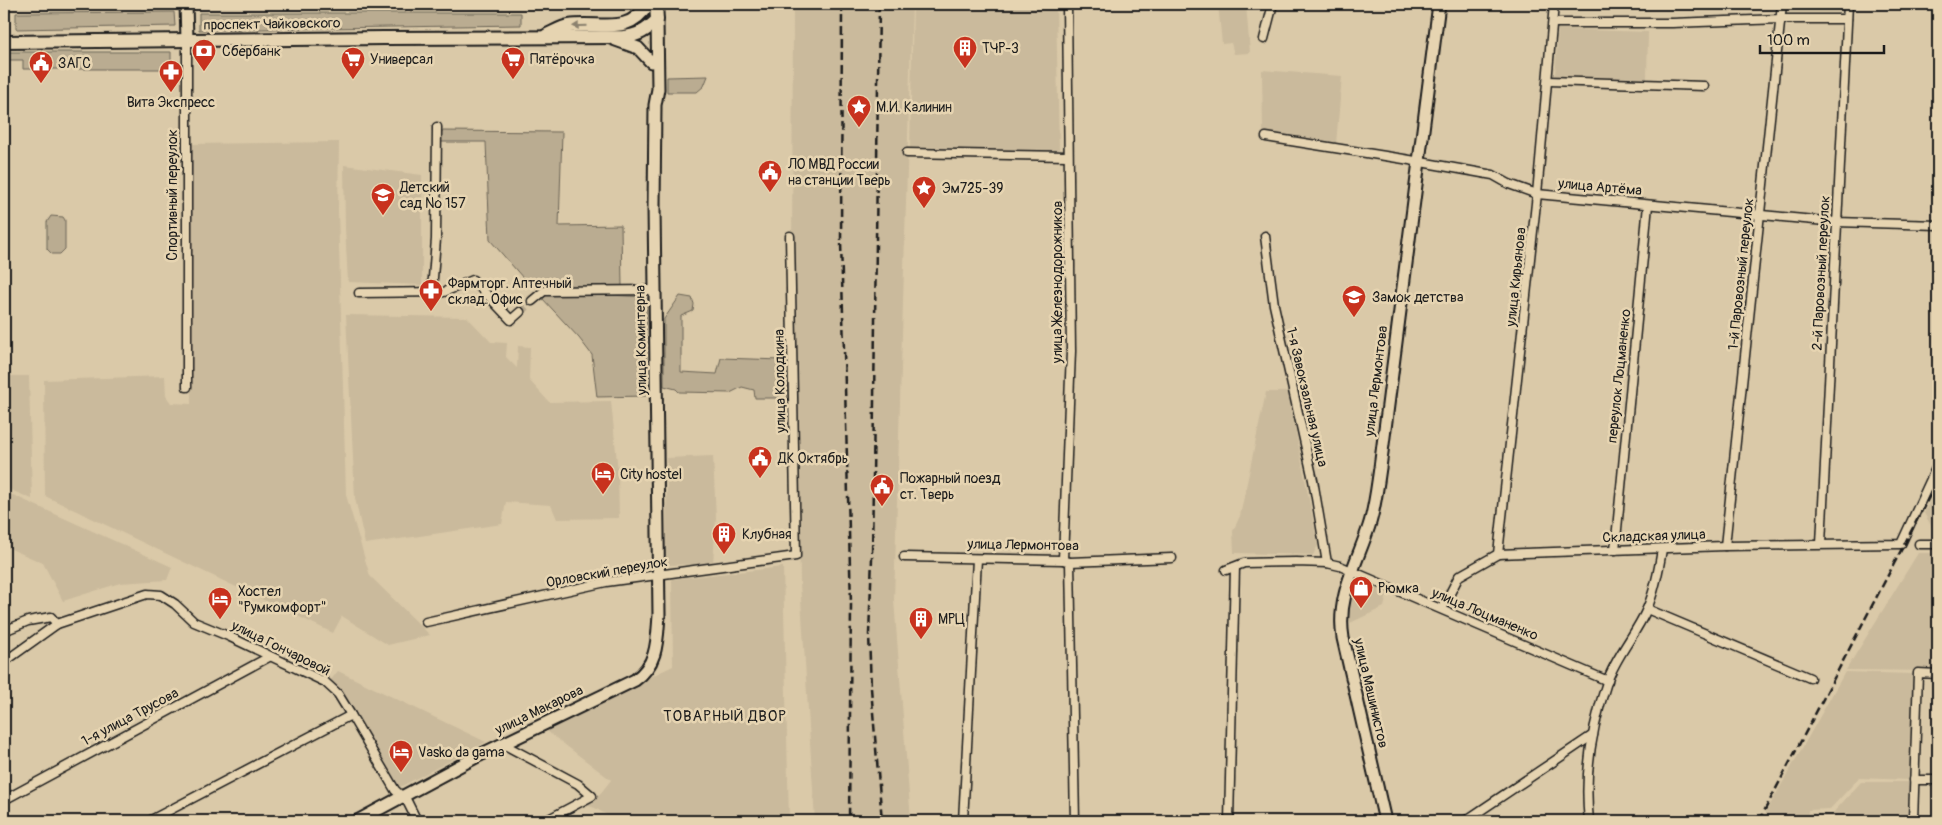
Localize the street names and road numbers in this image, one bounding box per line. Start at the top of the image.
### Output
street label: проспект Чайковского [203,14,341,34]
street label: Спортивный переулок [164,129,181,261]
street label: улица Артёма [1556,175,1643,199]
street label: 2-й Паровозный переулок [1808,195,1834,351]
street label: 1-й Паровозный переулок [1725,197,1757,351]
street label: улица Железнодорожников [1049,201,1066,364]
street label: улица Кирьянова [1502,227,1530,328]
street label: улица Коминтерна [632,285,650,396]
street label: переулок Лоцманенко [1604,308,1635,444]
street label: улица Лермонтова [1361,325,1391,438]
street label: 1-я Завокзальная улица [1283,326,1331,468]
street label: улица Колодкина [771,329,789,434]
street label: Складская улица [1602,526,1706,546]
street label: улица Лермонтова [966,536,1079,554]
street label: Орловский переулок [545,553,669,591]
street label: улица Лоцманенко [1428,584,1541,644]
street label: улица Гончаровой [228,616,333,679]
street label: улица Машинистов [1350,635,1392,750]
street label: улица Макарова [491,681,586,739]
street label: 1-я улица Трусова [79,684,181,750]

